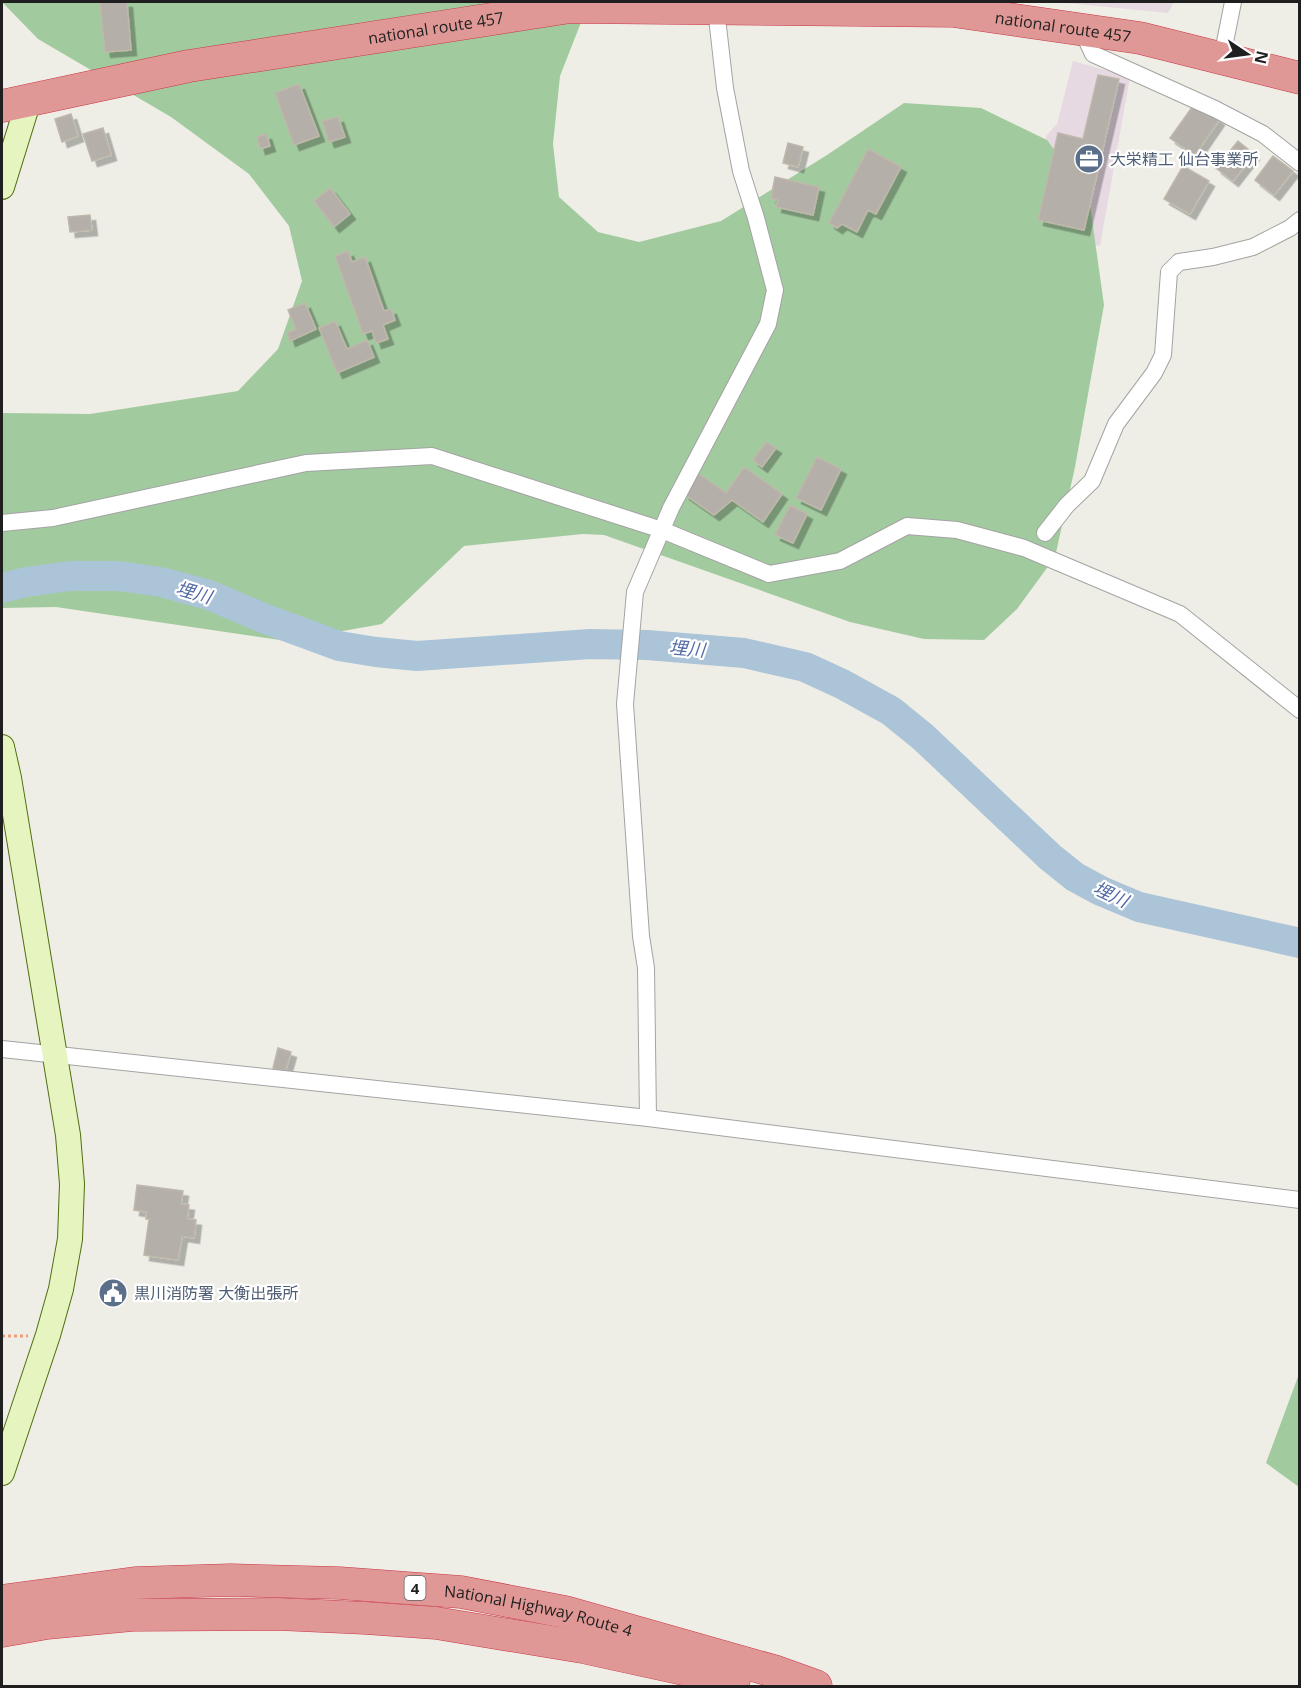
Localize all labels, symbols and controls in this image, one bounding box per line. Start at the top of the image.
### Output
street label: national route 457 [366,6,505,49]
street label: national route 457 [994,6,1133,48]
north arrow [1217,24,1277,84]
text: N [1249,49,1274,66]
office icon: 大栄精工 仙台事業所 [1073,143,1105,175]
place label: 大栄精工 仙台事業所 [1110,148,1258,170]
water label: 埋川 [173,576,217,609]
water label: 埋川 [668,634,708,662]
water label: 埋川 [1090,876,1134,913]
public building icon: 黒川消防署 大衡出張所 [97,1277,129,1309]
place label: 黒川消防署 大衡出張所 [134,1282,298,1304]
road number: 4 [404,1576,426,1600]
street label: National Highway Route 4 [443,1580,635,1642]

